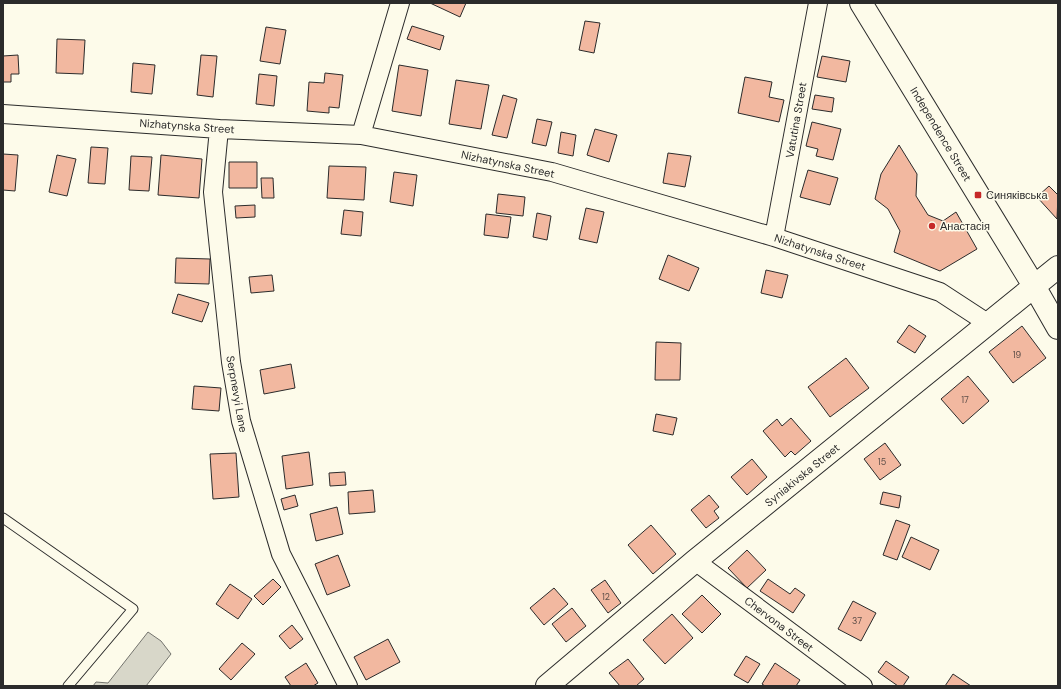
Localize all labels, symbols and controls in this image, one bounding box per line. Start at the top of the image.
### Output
street label: Vatutina Street [782,81,810,159]
street label: Independence Street [907,84,975,184]
street label: Nizhatynska Street [139,116,235,136]
street label: Nizhatynska Street [460,147,556,181]
place label: Синяківська [986,188,1048,202]
marker: Синяківська [973,190,983,200]
place label: Анастасія [940,219,990,233]
marker: Анастасія [927,221,937,231]
street label: Nizhatynska Street [773,231,867,273]
house number: 19 [1013,349,1022,361]
street label: Serpnevyi Lane [223,355,251,433]
house number: 17 [961,394,969,406]
street label: Syniakivska Street [762,441,842,509]
house number: 15 [878,456,886,468]
house number: 12 [602,591,610,603]
street label: Chervona Street [742,593,816,655]
house number: 37 [852,615,862,627]

